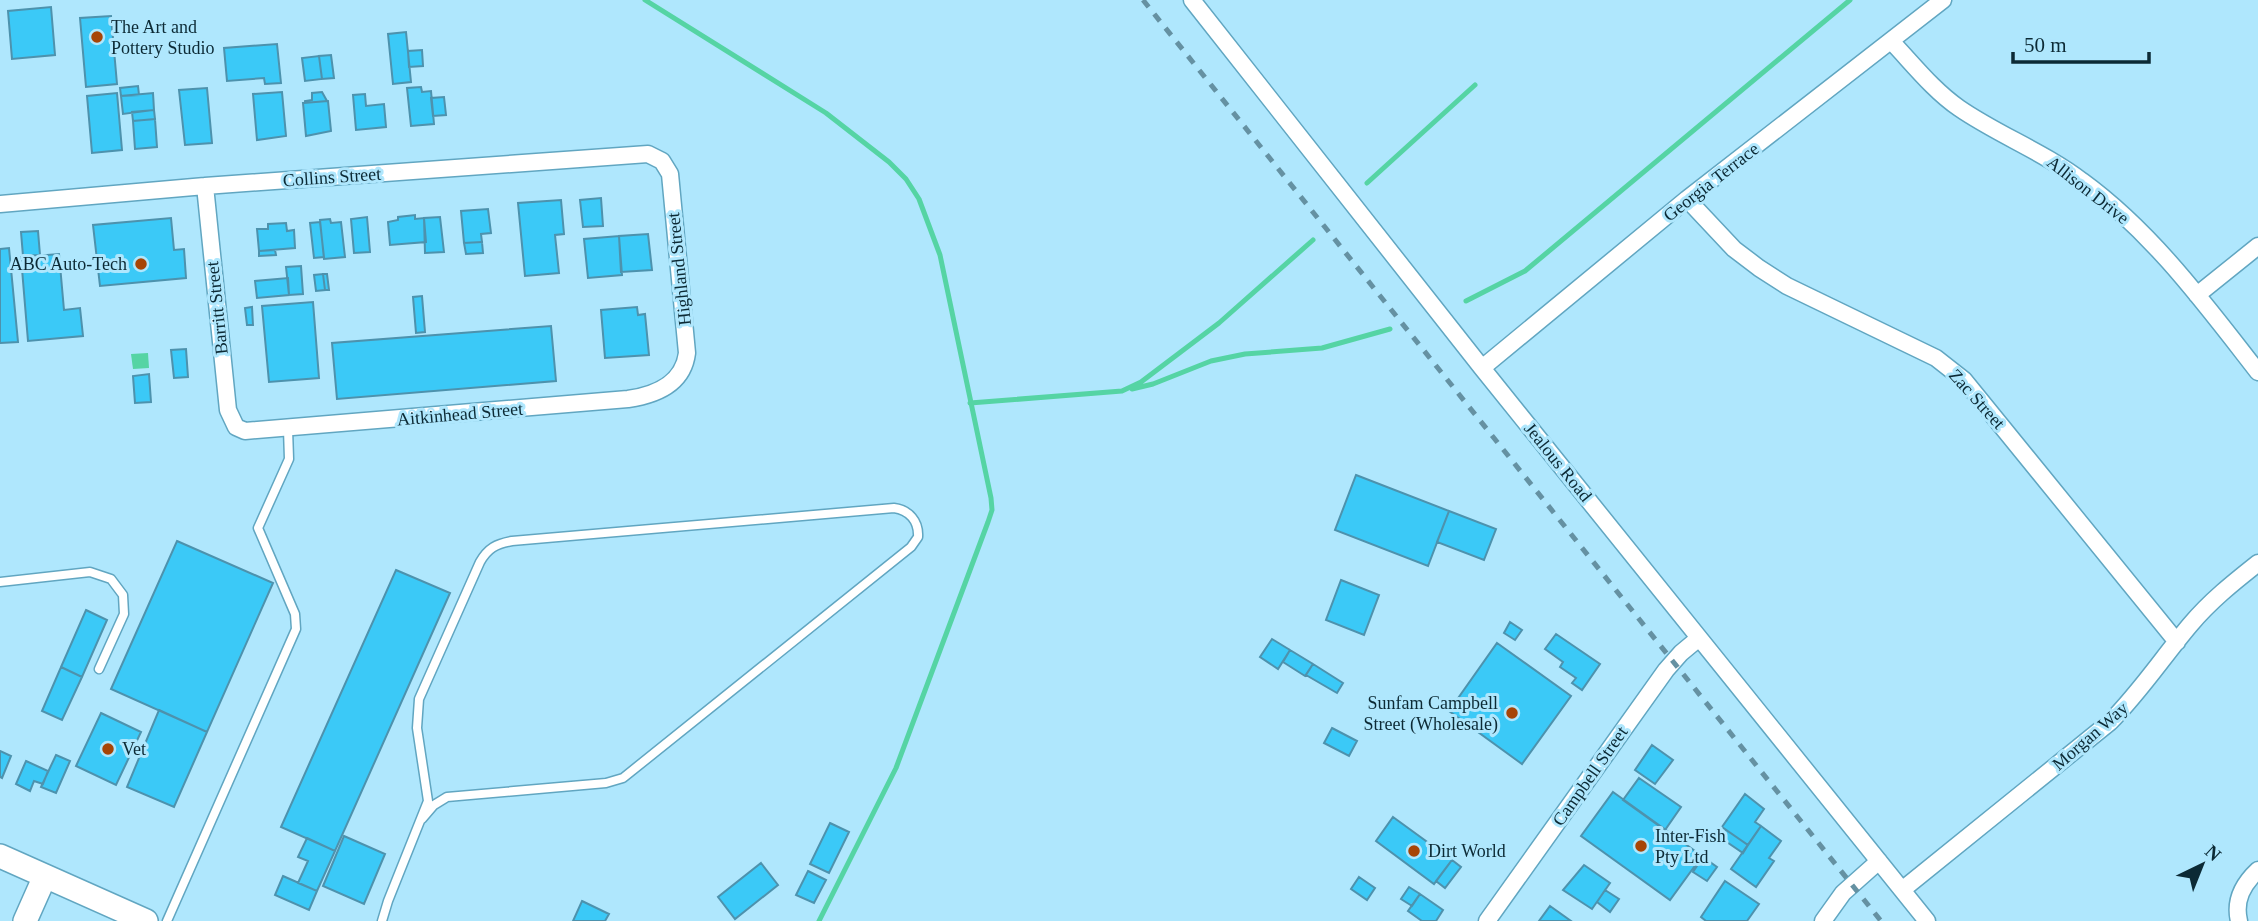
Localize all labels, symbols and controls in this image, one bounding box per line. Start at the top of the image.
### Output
place label: The Art and Pottery Studio [111,17,215,58]
scale bar [2013,21,2150,65]
marker: The Art and Pottery Studio [89,29,105,45]
text: 50 m [2024,33,2067,57]
street label: Georgia Terrace [1659,139,1763,225]
street label: Allison Drive [2043,152,2133,228]
street label: Collins Street [282,164,382,190]
street label: Highland Street [663,212,695,326]
place label: ABC Auto-Tech [10,254,127,274]
marker: ABC Auto-Tech [133,256,149,272]
street label: Barritt Street [202,260,232,356]
street label: Zac Street [1945,365,2009,433]
street label: Aitkinhead Street [396,399,524,429]
street label: Jealous Road [1520,419,1596,505]
place label: Sunfam Campbell Street (Wholesale) [1364,693,1498,735]
street label: Morgan Way [2048,698,2132,774]
marker: Sunfam Campbell Street (Wholesale) [1504,705,1520,721]
street label: Campbell Street [1548,723,1632,829]
place label: Vet [122,739,146,759]
marker: Vet [100,741,116,757]
place label: Inter-Fish Pty Ltd [1655,826,1726,867]
north arrow [2167,830,2237,900]
marker: Inter-Fish Pty Ltd [1633,838,1649,854]
place label: Dirt World [1428,841,1506,861]
text: N [2201,841,2226,865]
marker: Dirt World [1406,843,1422,859]

